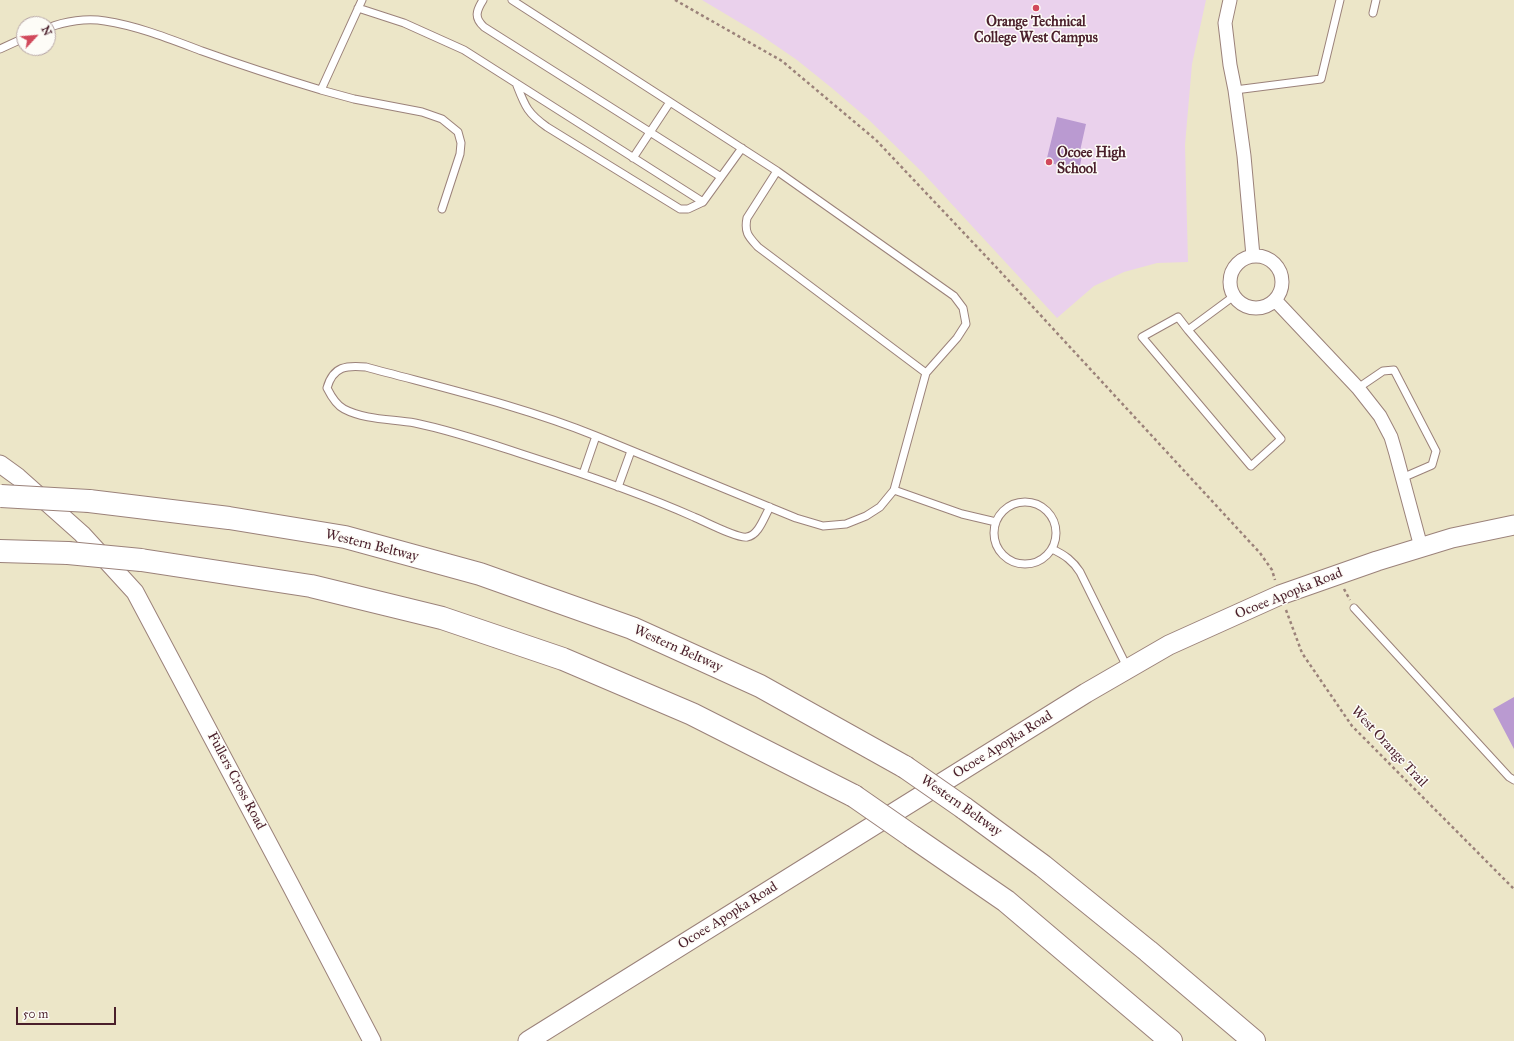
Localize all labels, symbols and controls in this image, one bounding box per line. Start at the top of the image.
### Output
marker: Orange Technical College West Campus [1031,3,1041,13]
place label: Orange Technical College West Campus [974,15,1098,48]
north arrow [16,16,56,56]
text: N [38,24,54,38]
place label: Ocoee High School [1057,146,1126,178]
marker: Ocoee High School [1044,157,1054,167]
street label: Western Beltway [324,526,420,566]
street label: Ocoee Apopka Road [1233,565,1345,623]
street label: Western Beltway [631,622,725,676]
street label: West Orange Trail [1347,703,1431,791]
street label: Ocoee Apopka Road [950,708,1056,782]
street label: Fullers Cross Road [203,729,269,833]
street label: Western Beltway [917,772,1005,840]
street label: Ocoee Apopka Road [675,879,781,953]
scale bar [18,999,118,1025]
text: 50 m [23,1007,48,1021]

